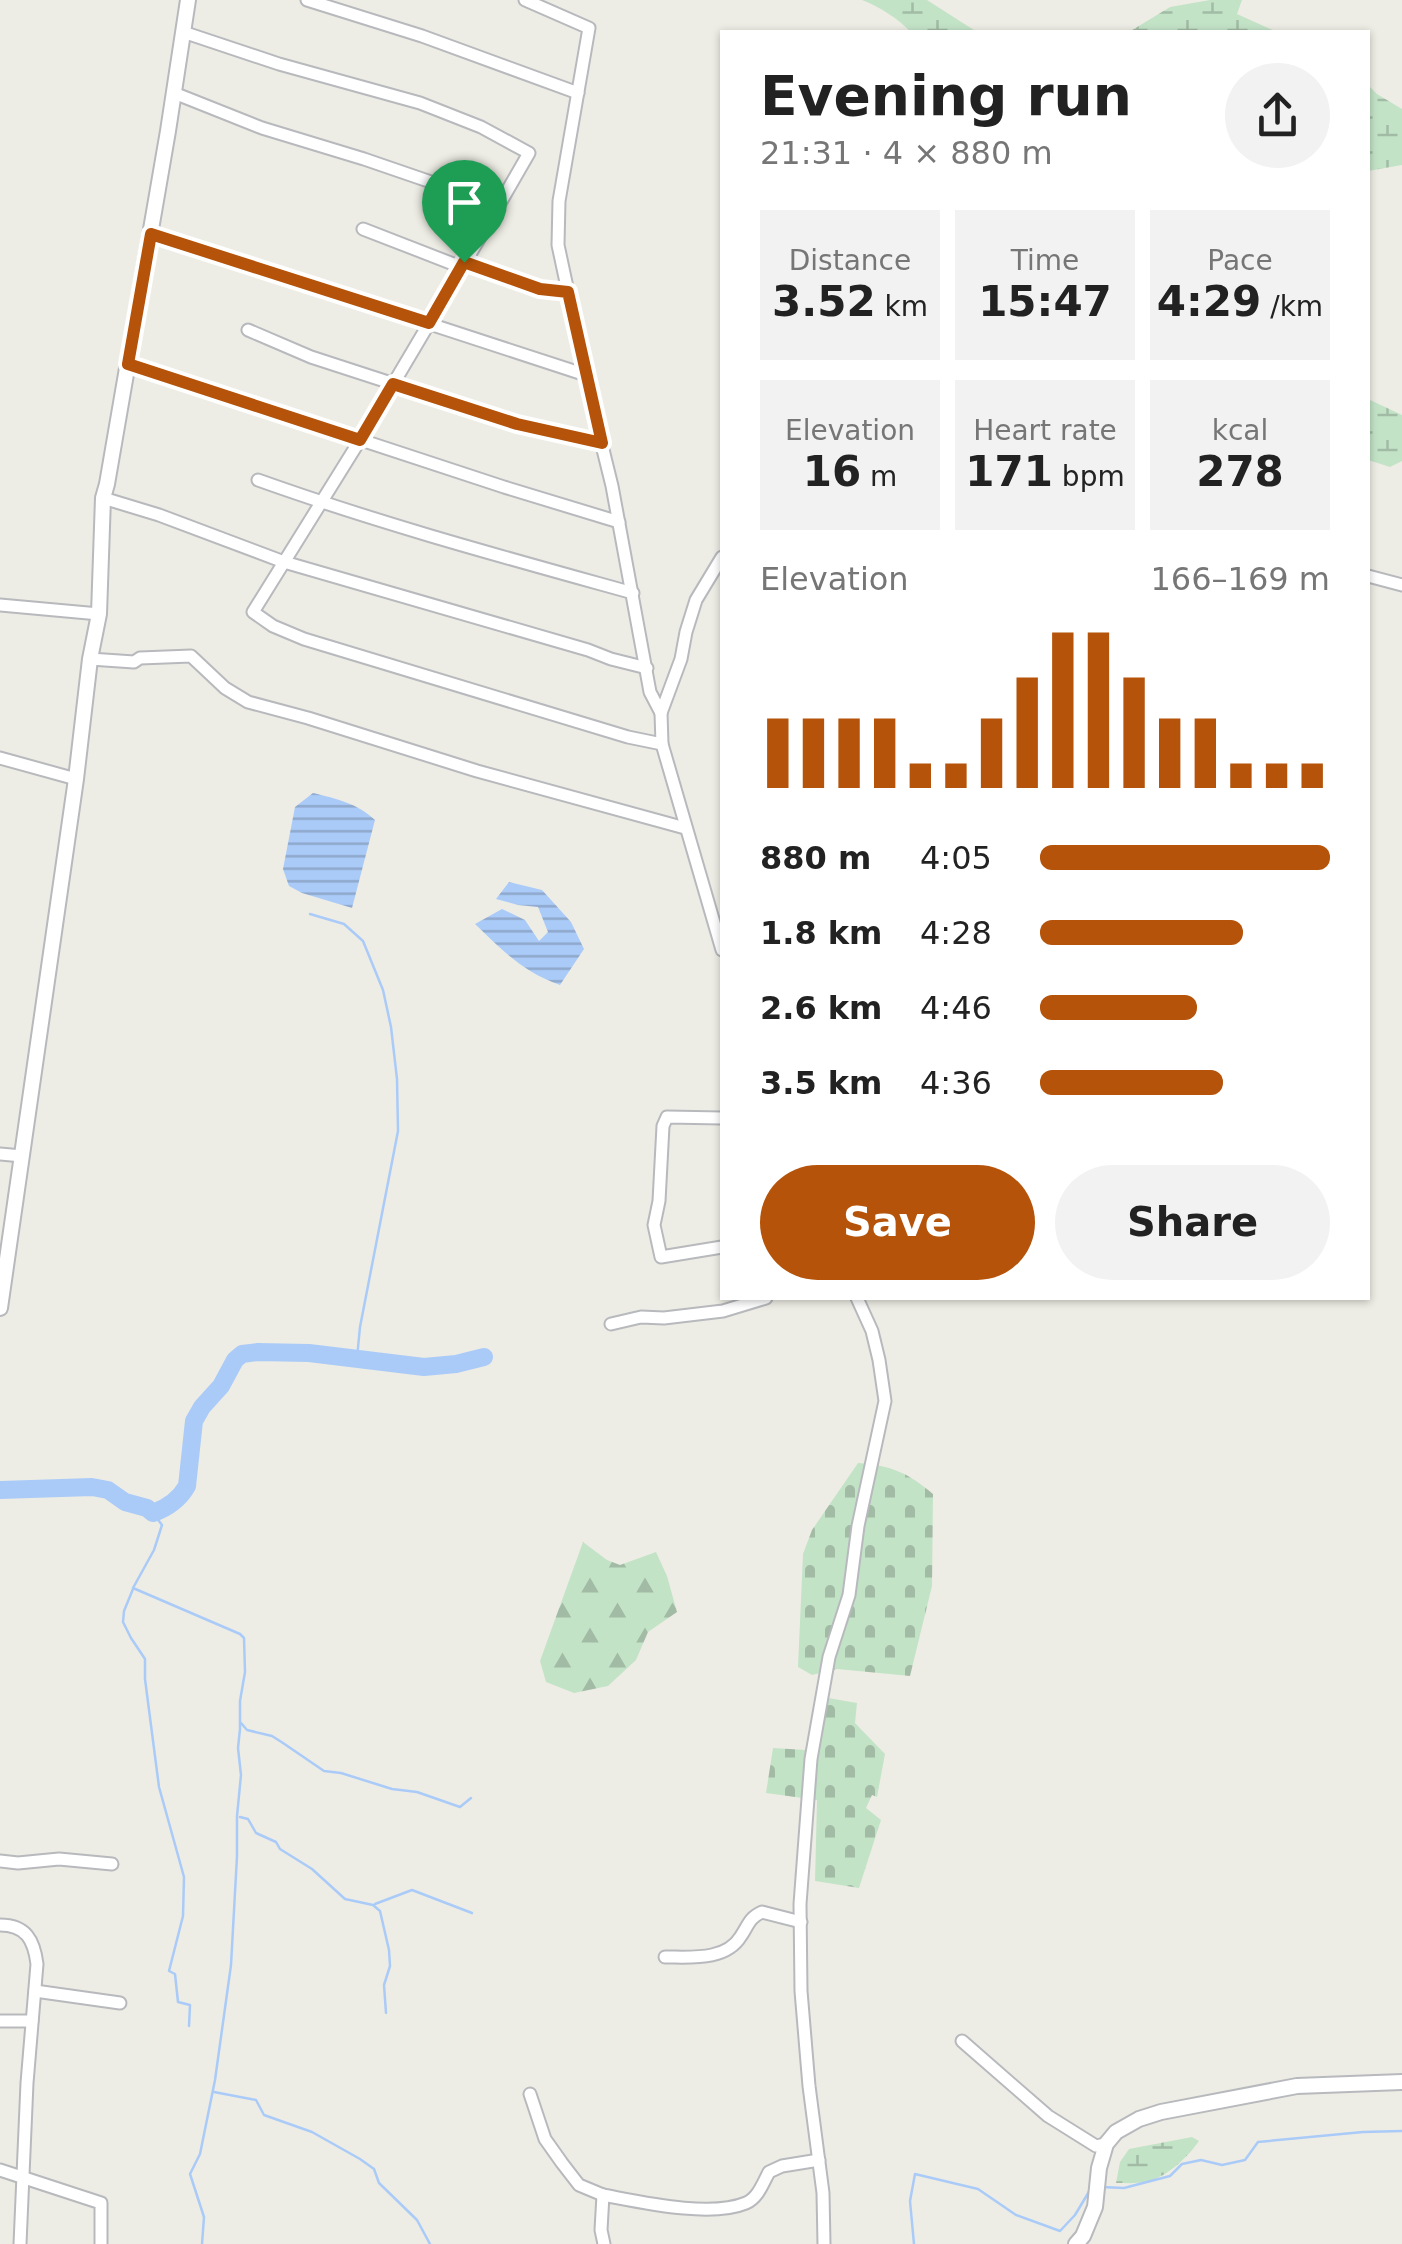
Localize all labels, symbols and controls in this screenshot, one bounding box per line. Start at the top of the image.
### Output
button: share [1225,63,1330,168]
text: Evening run [760,64,1132,128]
text: 21:31 · 4 × 880 m [760,134,1053,172]
pin [422,160,507,263]
icon: arrive [437,175,492,230]
text: Distance [789,244,911,277]
text: Time [1011,244,1079,277]
text: Pace [1207,244,1273,277]
text: 3.52 [772,277,876,326]
text: 15:47 [978,277,1112,326]
text: 4:29 [1157,277,1261,326]
text: km [876,290,928,323]
text: /km [1261,290,1323,323]
text: Elevation [785,414,915,447]
text: Heart rate [973,414,1117,447]
text: kcal [1212,414,1268,447]
text: 16 [803,447,861,496]
text: 171 [965,447,1053,496]
text: 278 [1196,447,1284,496]
text: m [861,460,897,493]
text: bpm [1053,460,1125,493]
text: Elevation [760,560,909,598]
text: 166–169 m [1151,560,1330,598]
text: 880 m [760,839,871,877]
text: 4:05 [920,839,992,877]
text: 1.8 km [760,914,882,952]
text: 4:28 [920,914,992,952]
text: 2.6 km [760,989,882,1027]
text: 4:46 [920,989,992,1027]
text: 3.5 km [760,1064,882,1102]
text: 4:36 [920,1064,992,1102]
button: Save [760,1165,1035,1280]
button: Share [1055,1165,1330,1280]

